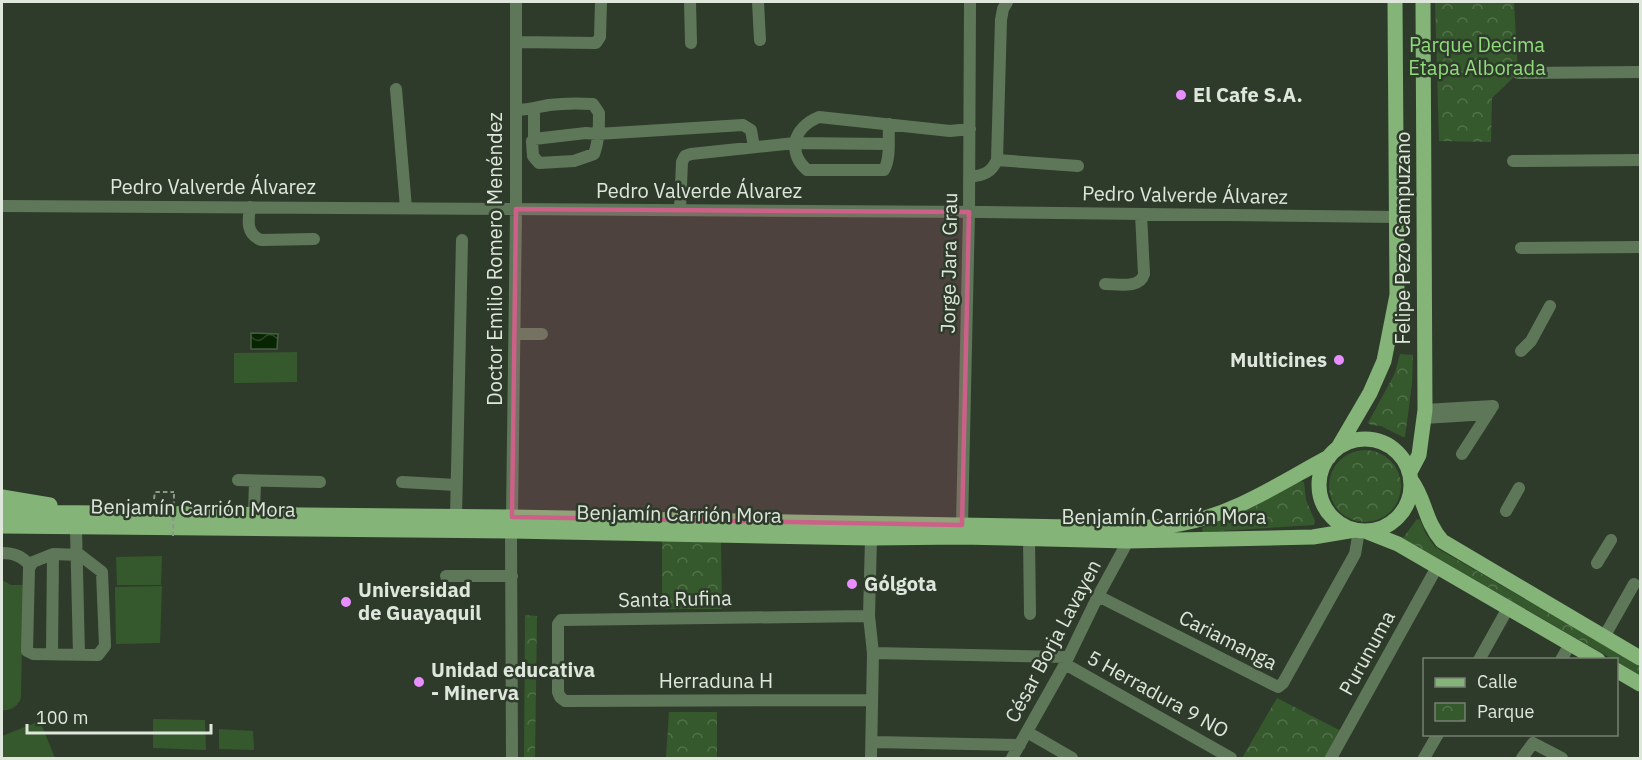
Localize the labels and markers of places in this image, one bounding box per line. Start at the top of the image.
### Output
place label: El Cafe S.A. [1193,81,1303,108]
marker: El Cafe S.A. [1174,88,1188,102]
place label: Multicines [1230,346,1327,373]
marker: Multicines [1332,353,1346,367]
place label: Gólgota [864,570,937,597]
place label: Universidad de Guayaquil [358,576,481,626]
marker: Gólgota [845,577,859,591]
marker: Universidad de Guayaquil [339,595,353,609]
place label: Unidad educativa - Minerva [431,656,595,706]
marker: Unidad educativa - Minerva [412,675,426,689]

